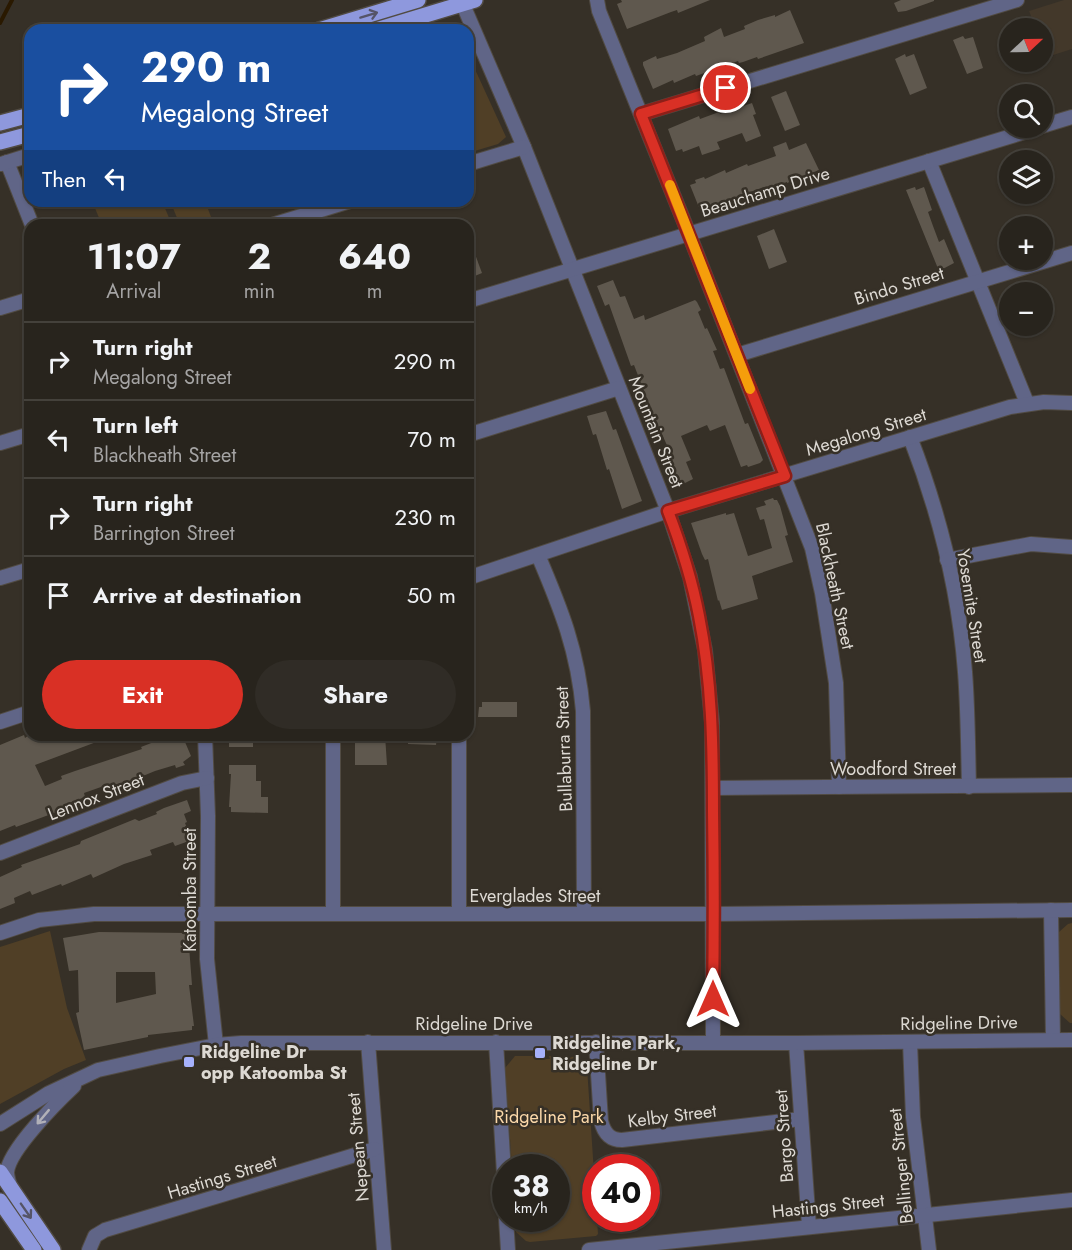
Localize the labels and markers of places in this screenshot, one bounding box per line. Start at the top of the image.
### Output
pin [700,62,751,113]
place label: Ridgeline Park, Ridgeline Dr [552,1030,681,1077]
place label: Ridgeline Dr opp Katoomba St [201,1039,347,1086]
marker: Ridgeline Park, Ridgeline Dr [533,1046,547,1060]
marker: Ridgeline Dr opp Katoomba St [182,1055,196,1069]

